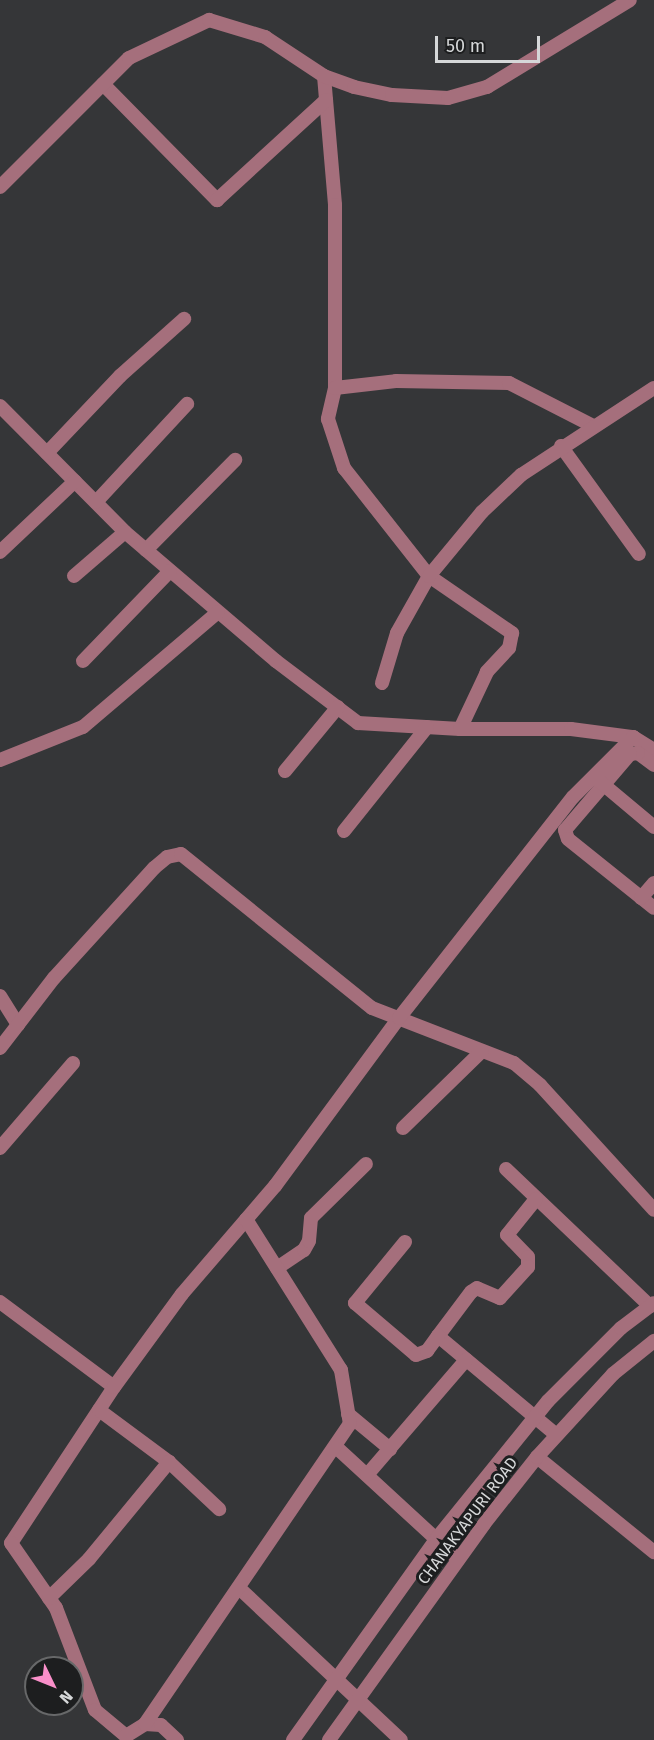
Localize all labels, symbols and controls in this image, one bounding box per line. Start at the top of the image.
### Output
scale bar [438,24,543,62]
text: 50 m [446,35,485,57]
street label: CHANAKYAPURI ROAD [414,1454,522,1588]
north arrow [24,1656,84,1716]
text: N [56,1687,77,1708]

